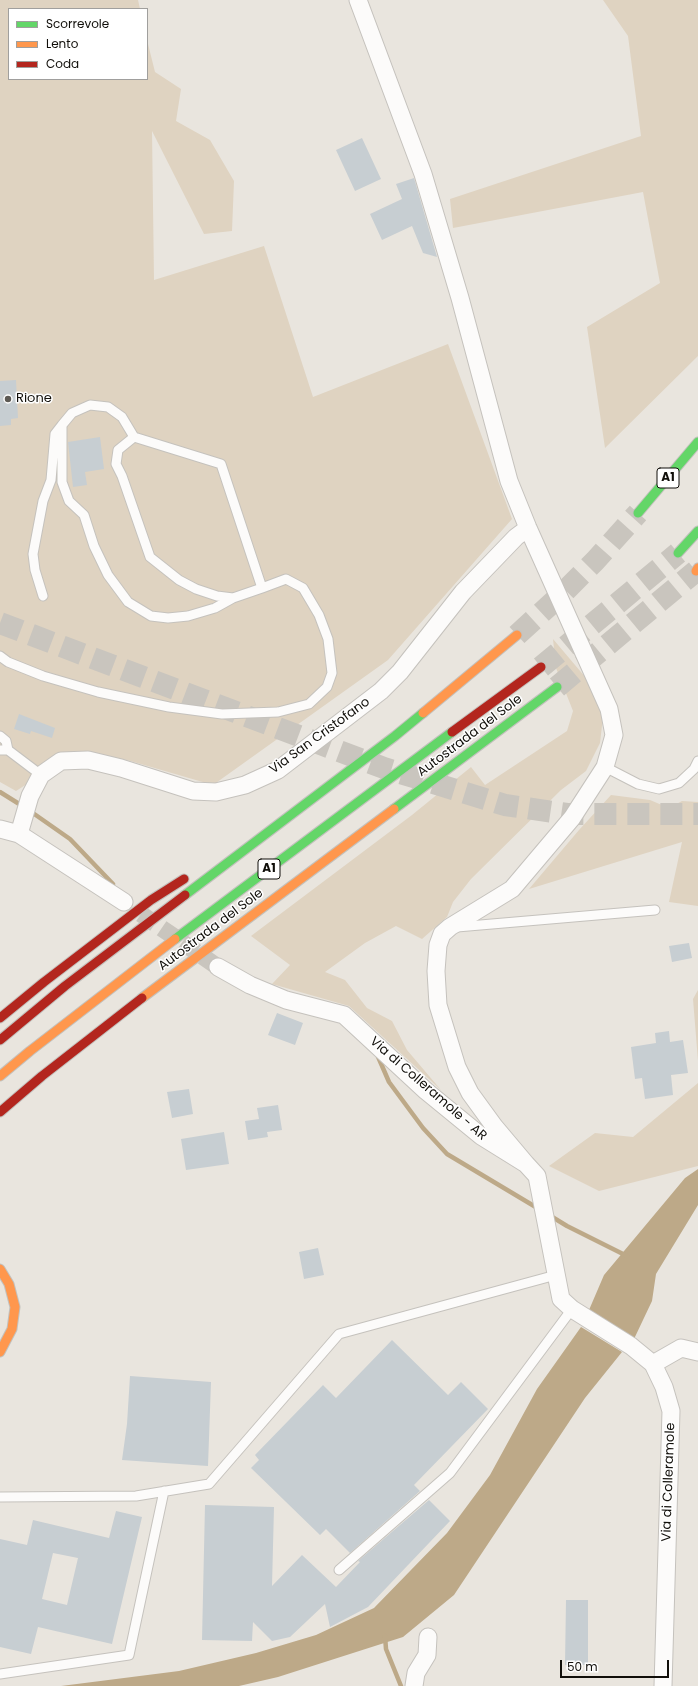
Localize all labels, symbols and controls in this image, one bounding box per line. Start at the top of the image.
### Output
legend [8,8,148,80]
text: Scorrevole [46,15,109,32]
text: Lento [46,35,78,52]
text: Coda [46,55,79,72]
place label: Rione [16,391,52,407]
marker: Rione [3,394,13,404]
road number: A1 [657,468,679,488]
street label: Autostrada del Sole [415,692,525,780]
street label: Via San Cristofano [267,694,373,778]
road number: A1 [258,859,280,879]
street label: Autostrada del Sole [156,886,266,974]
street label: Via di Colleramole - AR [366,1034,490,1144]
street label: Via di Colleramole [659,1422,679,1542]
scale bar [562,1652,671,1678]
text: 50 m [567,1658,598,1675]

